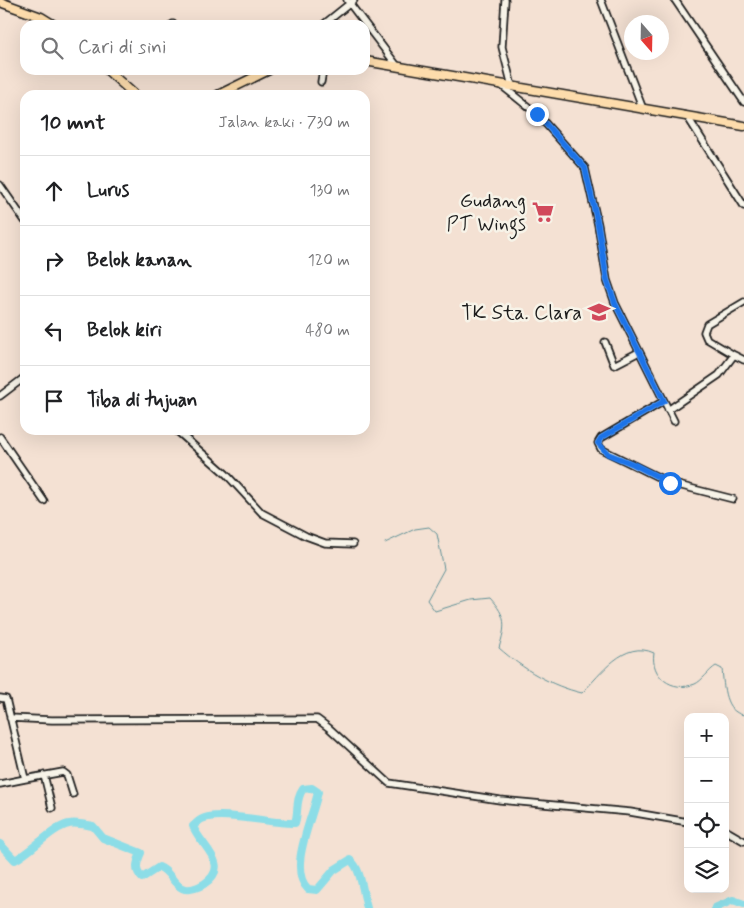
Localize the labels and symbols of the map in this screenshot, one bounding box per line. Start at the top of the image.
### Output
north arrow [624,15,669,60]
route end [526,103,549,126]
place label: Gudang PT Wings [446,188,526,240]
supermarket icon: Gudang PT Wings [530,199,556,225]
school or university icon: TK Sta. Clara [586,299,612,325]
place label: TK Sta. Clara [461,300,582,327]
route start [659,472,682,495]

